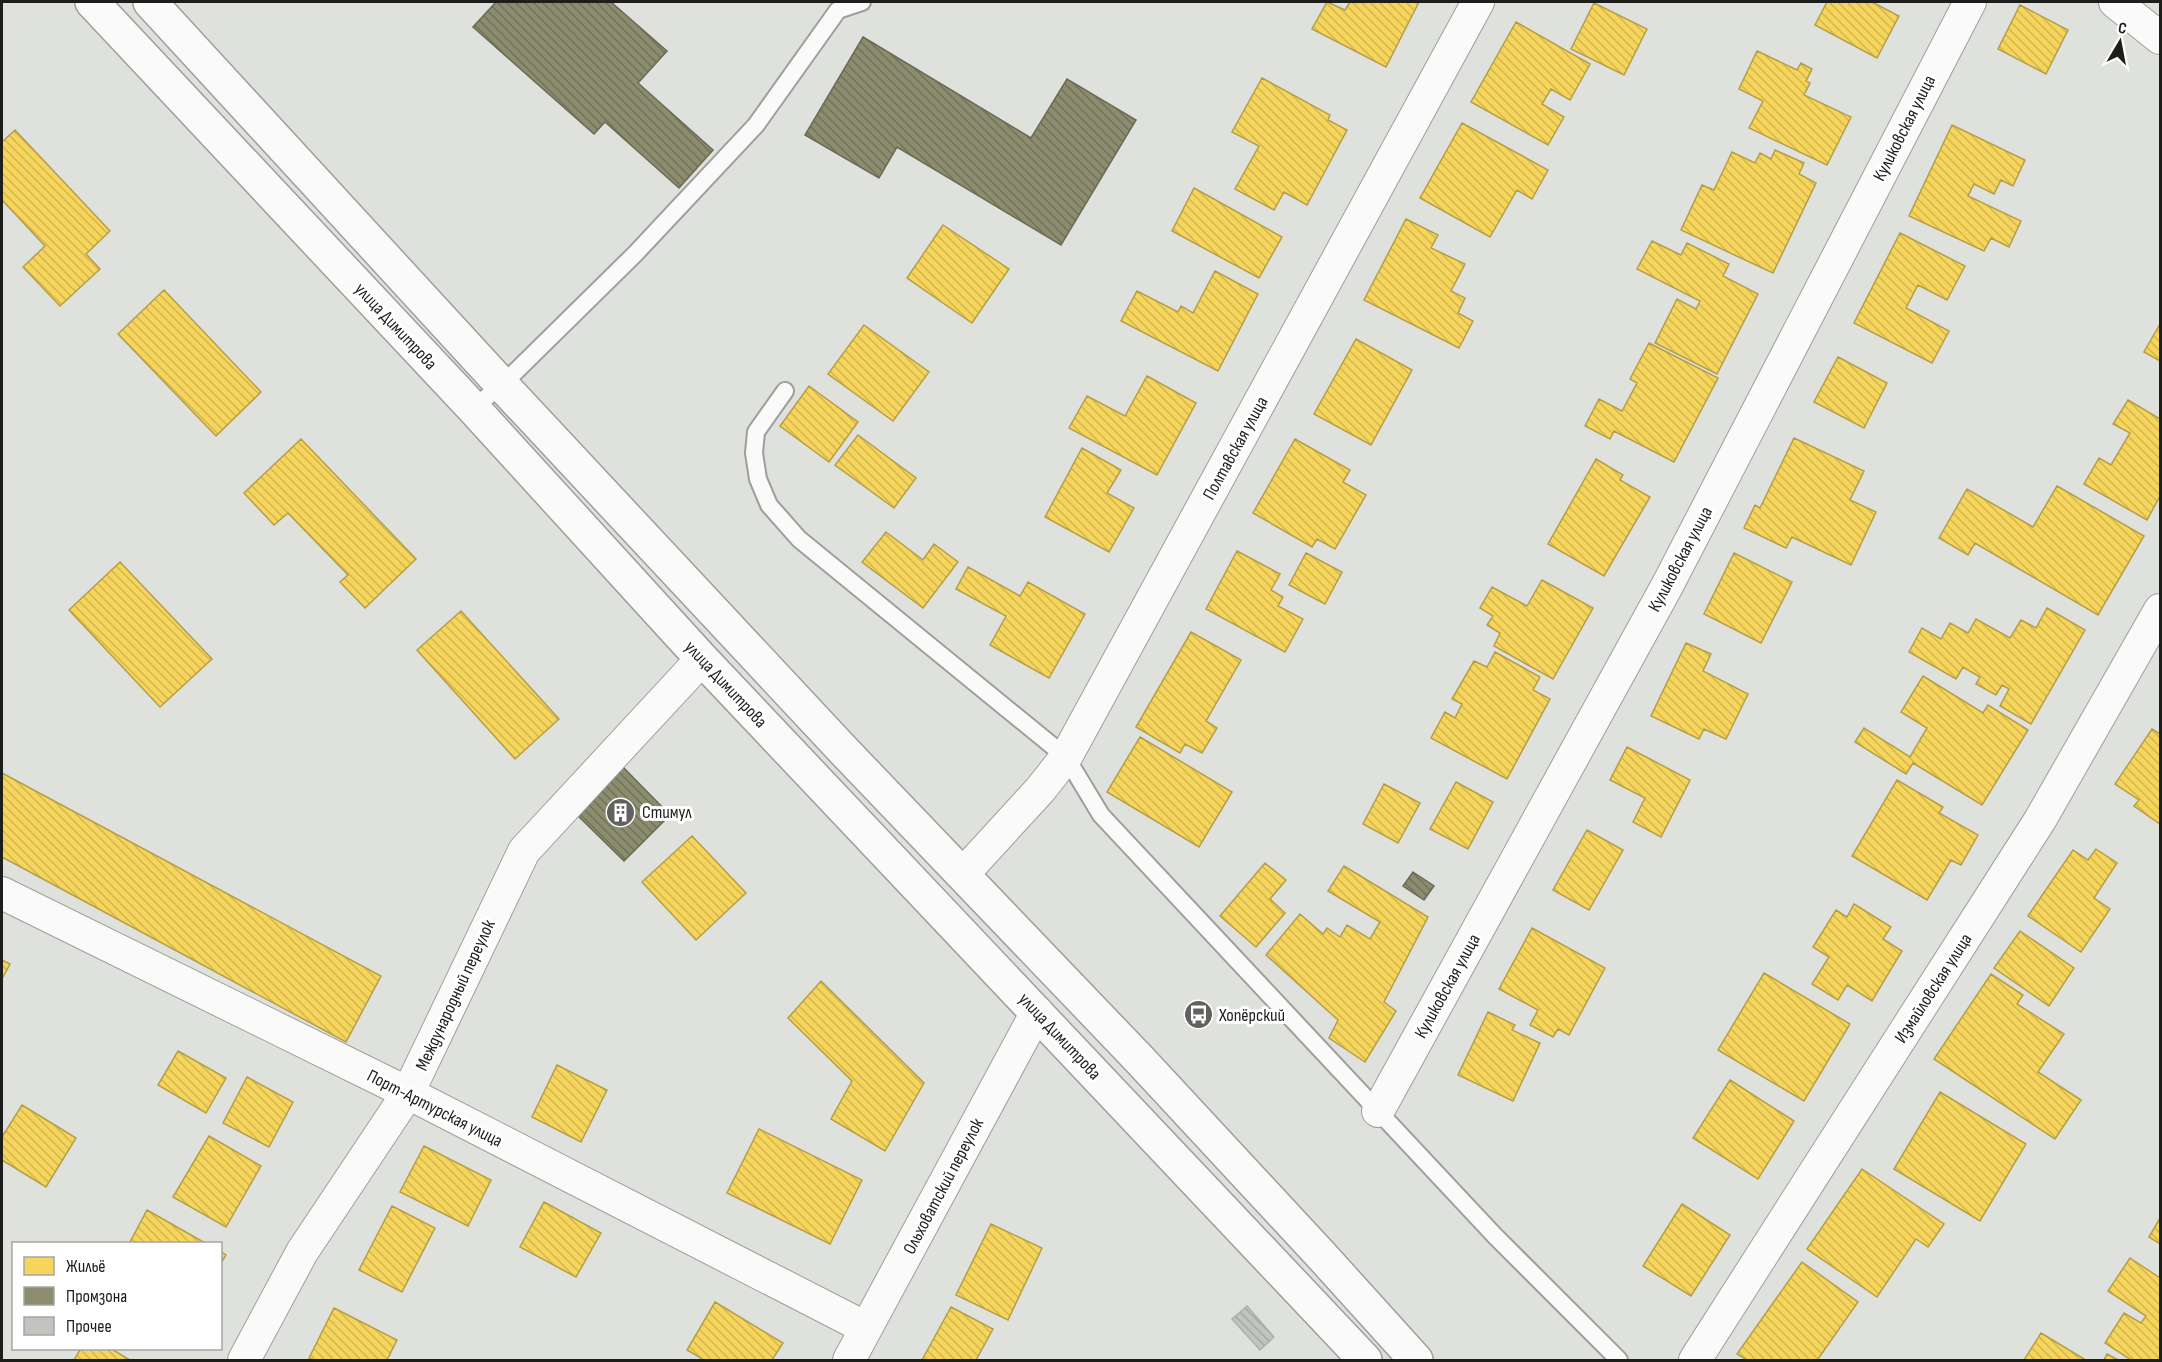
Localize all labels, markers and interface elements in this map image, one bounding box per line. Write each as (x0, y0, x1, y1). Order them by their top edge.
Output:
north arrow (2090, 12, 2150, 72)
text: С (2117, 19, 2128, 39)
street label: Куликовская улица (1869, 72, 1940, 185)
street label: улица Димитрова (350, 278, 441, 374)
street label: Полтавская улица (1198, 393, 1272, 504)
street label: Куликовская улица (1644, 503, 1717, 615)
street label: улица Димитрова (680, 636, 771, 732)
building icon: Стимул (605, 796, 637, 828)
place label: Стимул (642, 802, 692, 823)
street label: Международный переулок (411, 916, 500, 1074)
street label: Куликовская улица (1410, 930, 1485, 1042)
street label: Измайловская улица (1890, 930, 1977, 1047)
street label: улица Димитрова (1014, 988, 1105, 1084)
bus stop icon: Хопёрский (1182, 999, 1214, 1031)
place label: Хопёрский (1218, 1005, 1285, 1026)
street label: Порт-Артурская улица (364, 1065, 506, 1152)
street label: Ольховатский переулок (899, 1115, 988, 1258)
legend (12, 1242, 222, 1350)
text: Жильё (66, 1256, 106, 1277)
text: Промзона (66, 1286, 127, 1307)
text: Прочее (66, 1316, 112, 1337)

